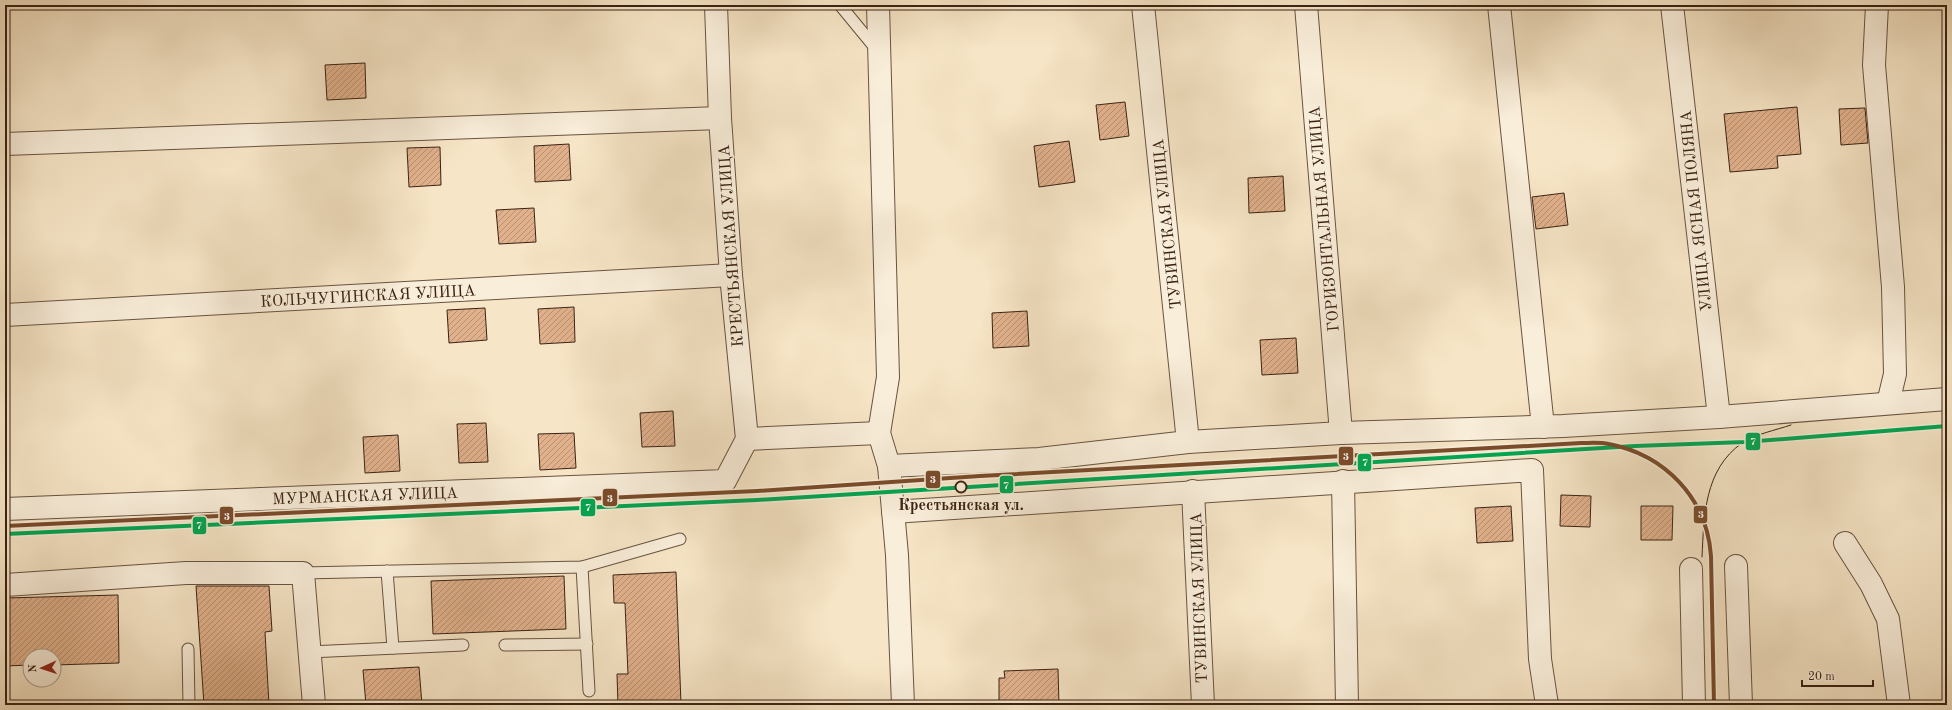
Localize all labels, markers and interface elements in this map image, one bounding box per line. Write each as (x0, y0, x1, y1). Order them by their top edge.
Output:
street label: ГОРИЗОНТАЛЬНАЯ УЛИЦА (1307, 105, 1343, 332)
street label: УЛИЦА ЯСНАЯ ПОЛЯНА (1678, 110, 1716, 312)
street label: ТУВИНСКАЯ УЛИЦА (1151, 138, 1185, 310)
street label: КРЕСТЬЯНСКАЯ УЛИЦА (717, 144, 747, 348)
street label: КОЛЬЧУГИНСКАЯ УЛИЦА (260, 283, 476, 311)
line badge: 7 (1745, 432, 1761, 451)
text: 7 (1750, 437, 1756, 448)
line badge: 3 (1338, 446, 1354, 466)
text: 3 (1343, 452, 1349, 463)
line badge: 7 (1357, 453, 1372, 472)
text: 7 (1362, 458, 1368, 469)
line badge: 3 (925, 470, 941, 489)
text: 3 (930, 475, 936, 486)
line badge: 7 (999, 475, 1014, 494)
marker: Крестьянская ул. (954, 480, 968, 494)
text: 7 (1003, 481, 1009, 492)
street label: МУРМАНСКАЯ УЛИЦА (272, 486, 458, 508)
line badge: 3 (602, 488, 618, 507)
text: 3 (607, 494, 613, 505)
line badge: 7 (580, 498, 596, 517)
place label: Крестьянская ул. (898, 498, 1024, 514)
text: 7 (585, 503, 591, 514)
line badge: 3 (1693, 505, 1708, 524)
line badge: 3 (219, 506, 234, 525)
text: 3 (1698, 510, 1704, 521)
text: 3 (224, 512, 230, 523)
street label: ТУВИНСКАЯ УЛИЦА (1189, 512, 1211, 684)
line badge: 7 (192, 516, 207, 535)
text: 7 (196, 521, 202, 532)
north arrow (22, 648, 62, 688)
scale bar (1802, 662, 1873, 688)
text: N (28, 663, 39, 673)
text: 20 m (1808, 671, 1835, 683)

